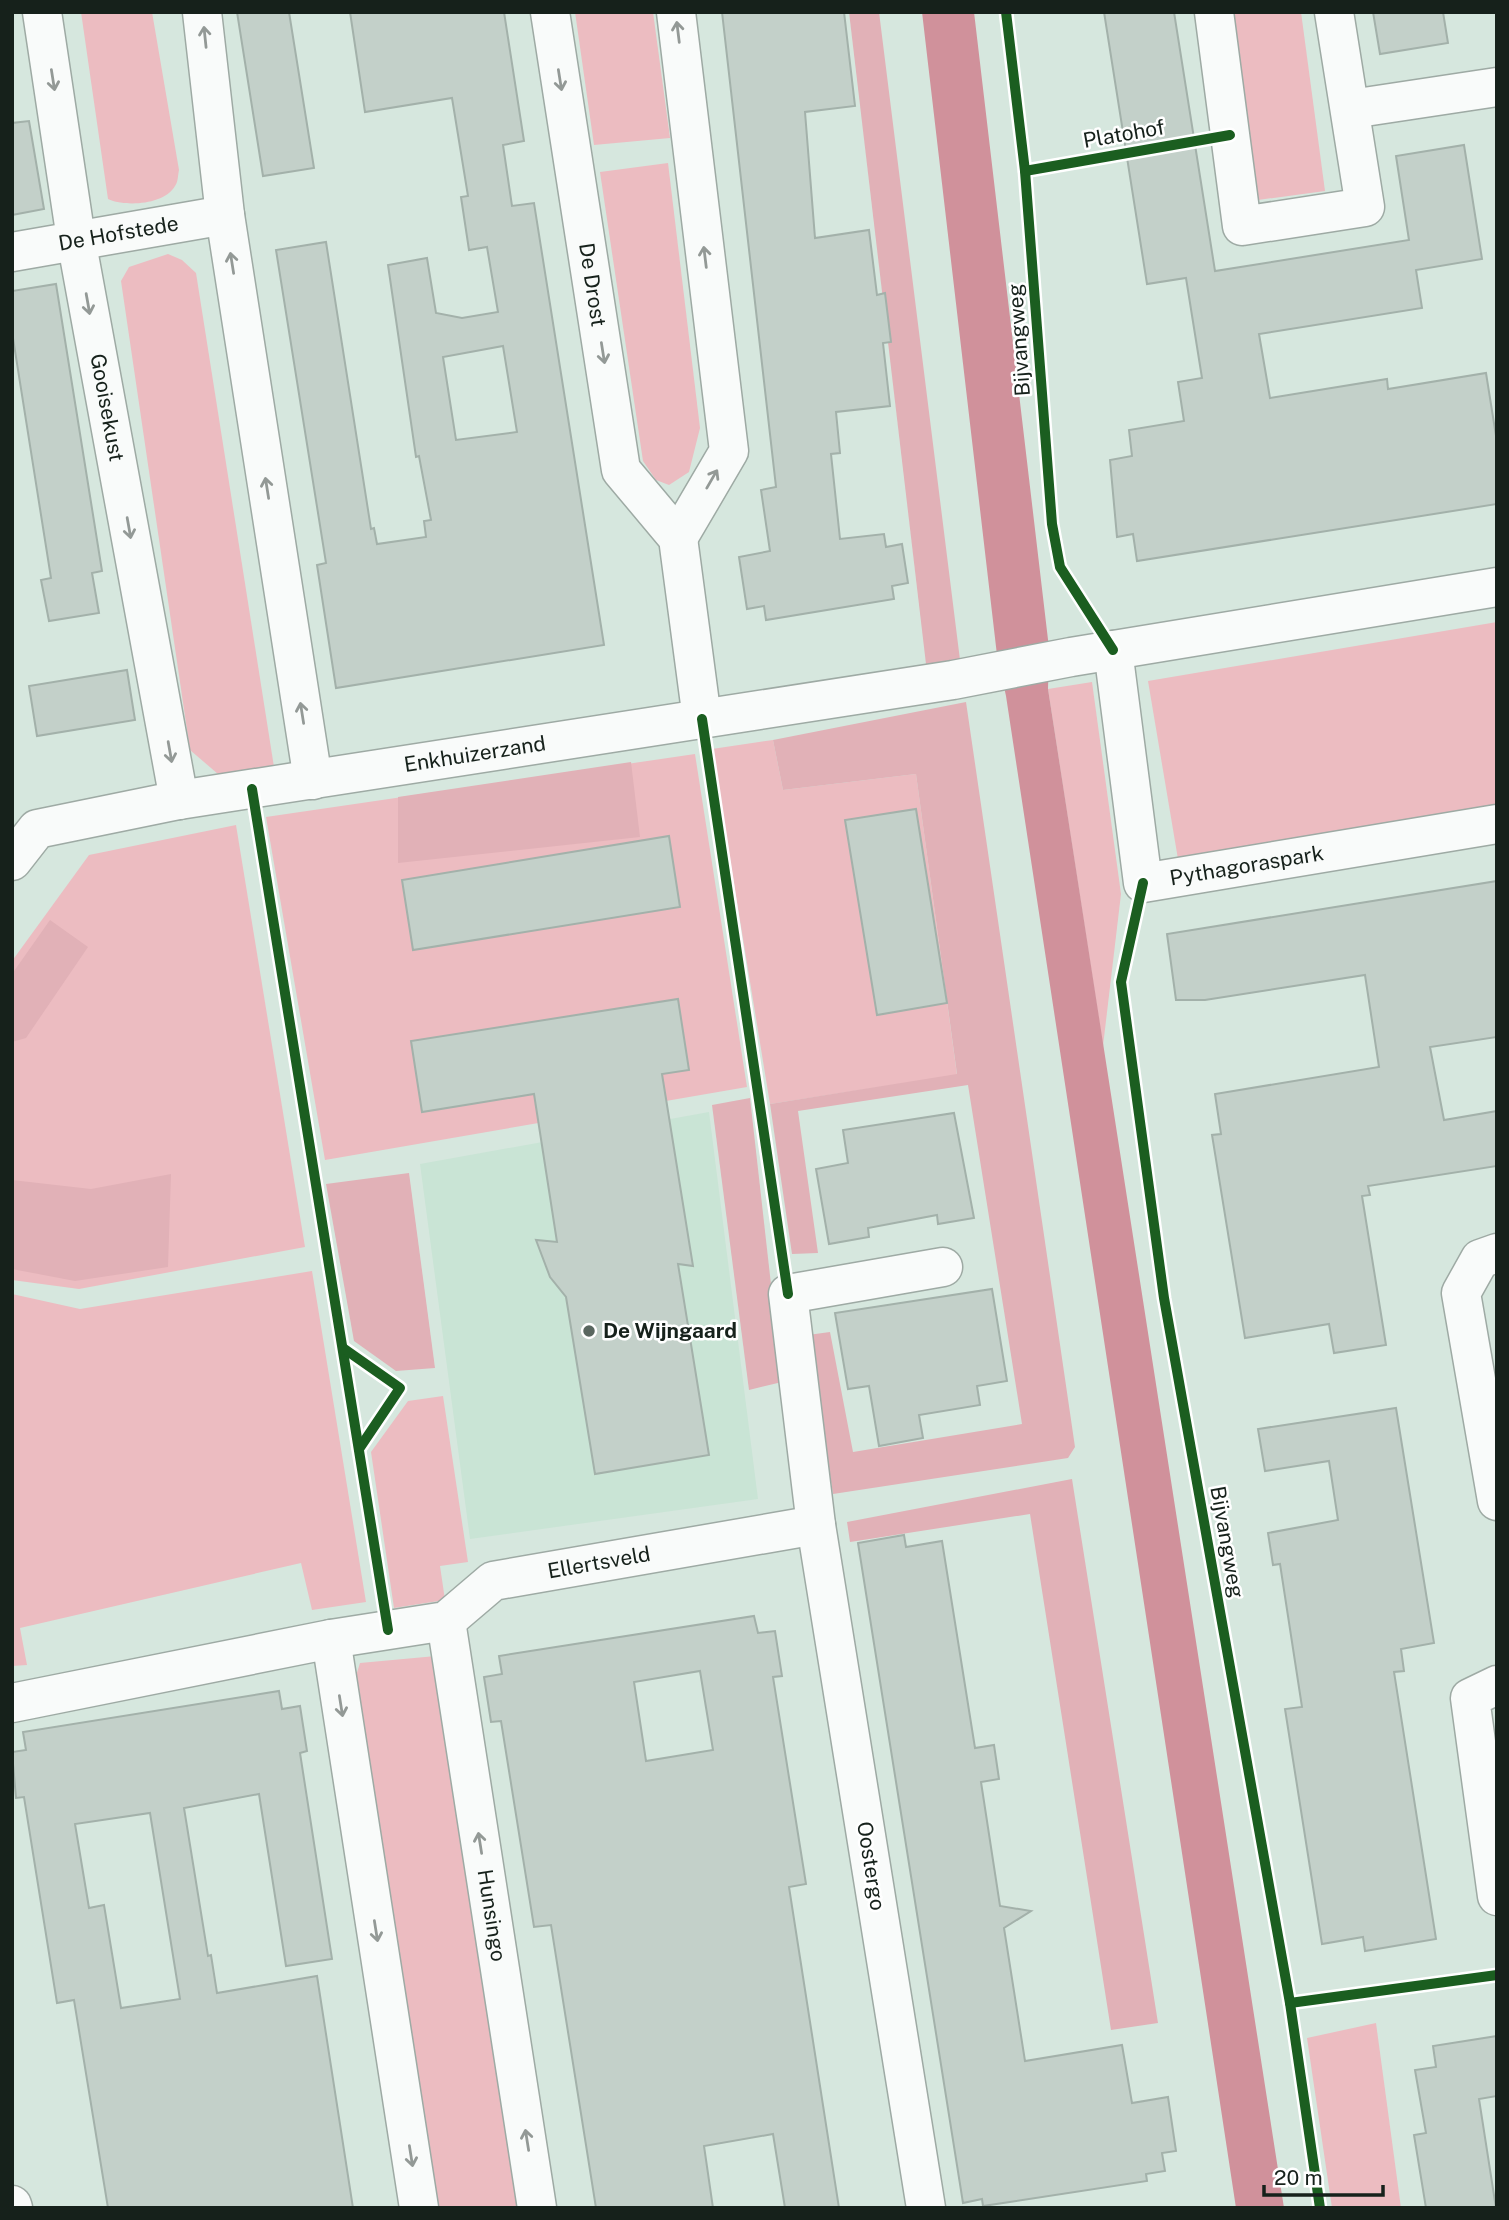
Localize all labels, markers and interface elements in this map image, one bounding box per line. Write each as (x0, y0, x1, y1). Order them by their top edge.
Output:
one-way arrow (671, 21, 684, 43)
one-way arrow (198, 26, 211, 49)
one-way arrow (46, 68, 59, 91)
one-way arrow (554, 68, 567, 91)
street label: Platohof (1081, 114, 1167, 153)
street label: De Hofstede (56, 210, 180, 256)
street label: De Drost (574, 241, 612, 328)
one-way arrow (699, 247, 712, 269)
one-way arrow (225, 252, 238, 275)
street label: Bijvangweg (1002, 283, 1035, 397)
one-way arrow (82, 292, 96, 315)
one-way arrow (597, 341, 610, 364)
street label: Gooisekust (85, 352, 130, 464)
one-way arrow (705, 470, 719, 490)
one-way arrow (260, 477, 273, 500)
one-way arrow (123, 516, 137, 539)
one-way arrow (295, 702, 308, 724)
street label: Enkhuizerzand (402, 730, 547, 777)
one-way arrow (164, 740, 178, 763)
street label: Pythagoraspark (1168, 840, 1326, 890)
place label: De Wijngaard (603, 1318, 737, 1343)
marker: De Wijngaard (581, 1323, 597, 1339)
street label: Bijvangweg (1205, 1484, 1250, 1600)
street label: Ellertsveld (546, 1541, 652, 1583)
one-way arrow (335, 1694, 348, 1717)
street label: Oostergo (852, 1820, 891, 1912)
one-way arrow (474, 1832, 487, 1855)
street label: Hunsingo (473, 1867, 512, 1963)
one-way arrow (370, 1919, 383, 1942)
one-way arrow (520, 2129, 533, 2152)
one-way arrow (404, 2144, 417, 2167)
scale bar (1264, 2154, 1383, 2198)
text: 20 m (1274, 2165, 1323, 2190)

